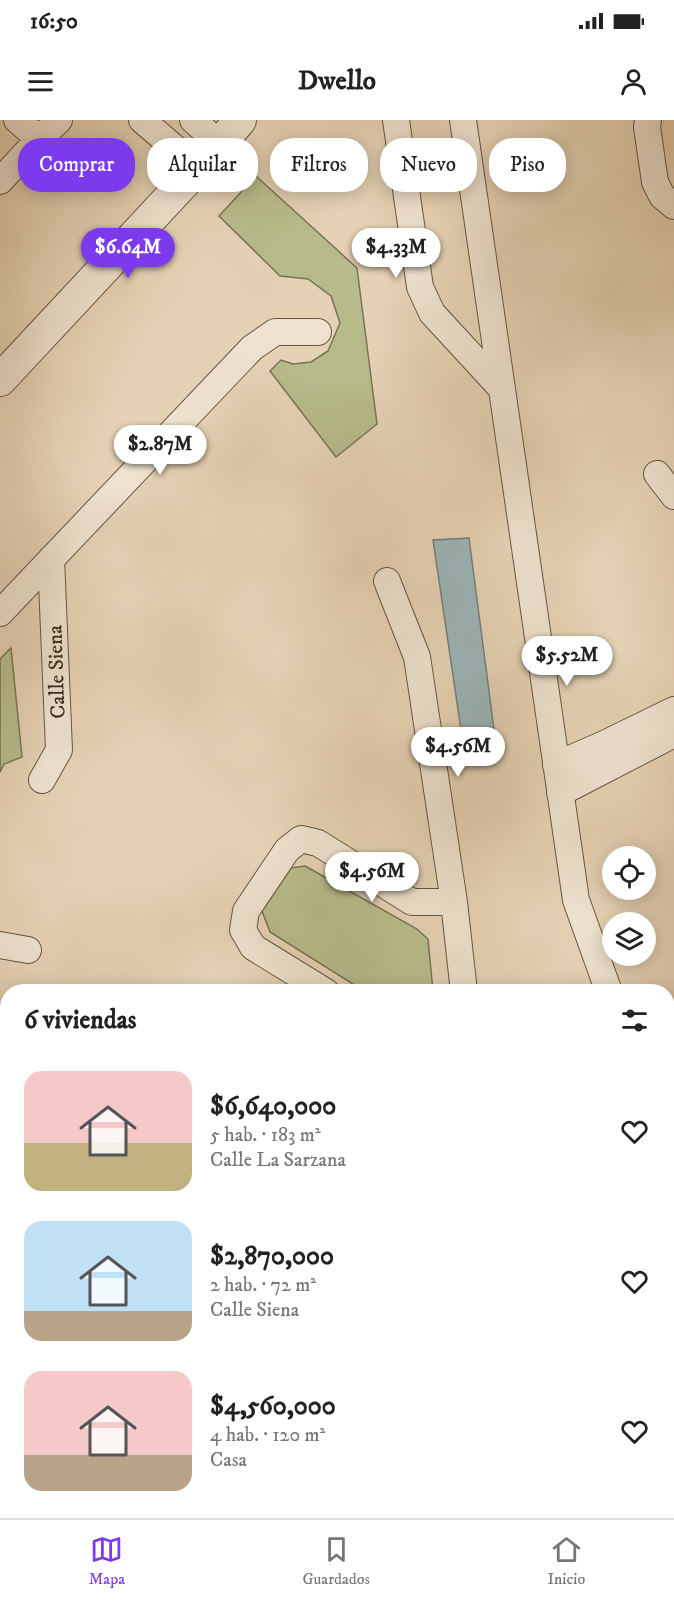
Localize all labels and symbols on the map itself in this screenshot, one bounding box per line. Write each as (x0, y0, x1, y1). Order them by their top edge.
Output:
pin: $6.64M (79, 228, 177, 279)
pin: $4.33M (347, 228, 445, 279)
pin: $2.87M (111, 425, 209, 476)
street label: Calle Siena (42, 625, 72, 719)
pin: $5.52M (518, 636, 616, 687)
pin: $4.56M (409, 727, 507, 778)
pin: $4.56M (323, 852, 421, 903)

